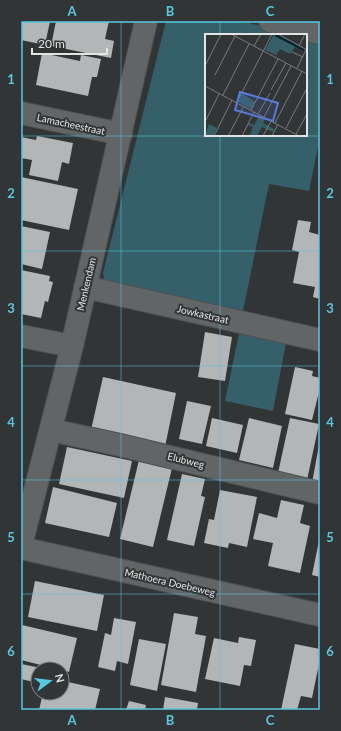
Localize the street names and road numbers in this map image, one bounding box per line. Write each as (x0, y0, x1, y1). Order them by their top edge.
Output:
street label: Lamacheestraat (36, 111, 106, 137)
street label: Menkendam (74, 256, 98, 312)
street label: Jowkastraat (176, 302, 230, 326)
street label: Elubweg (166, 450, 206, 470)
street label: Mathoera Doebeweg (123, 566, 217, 598)

